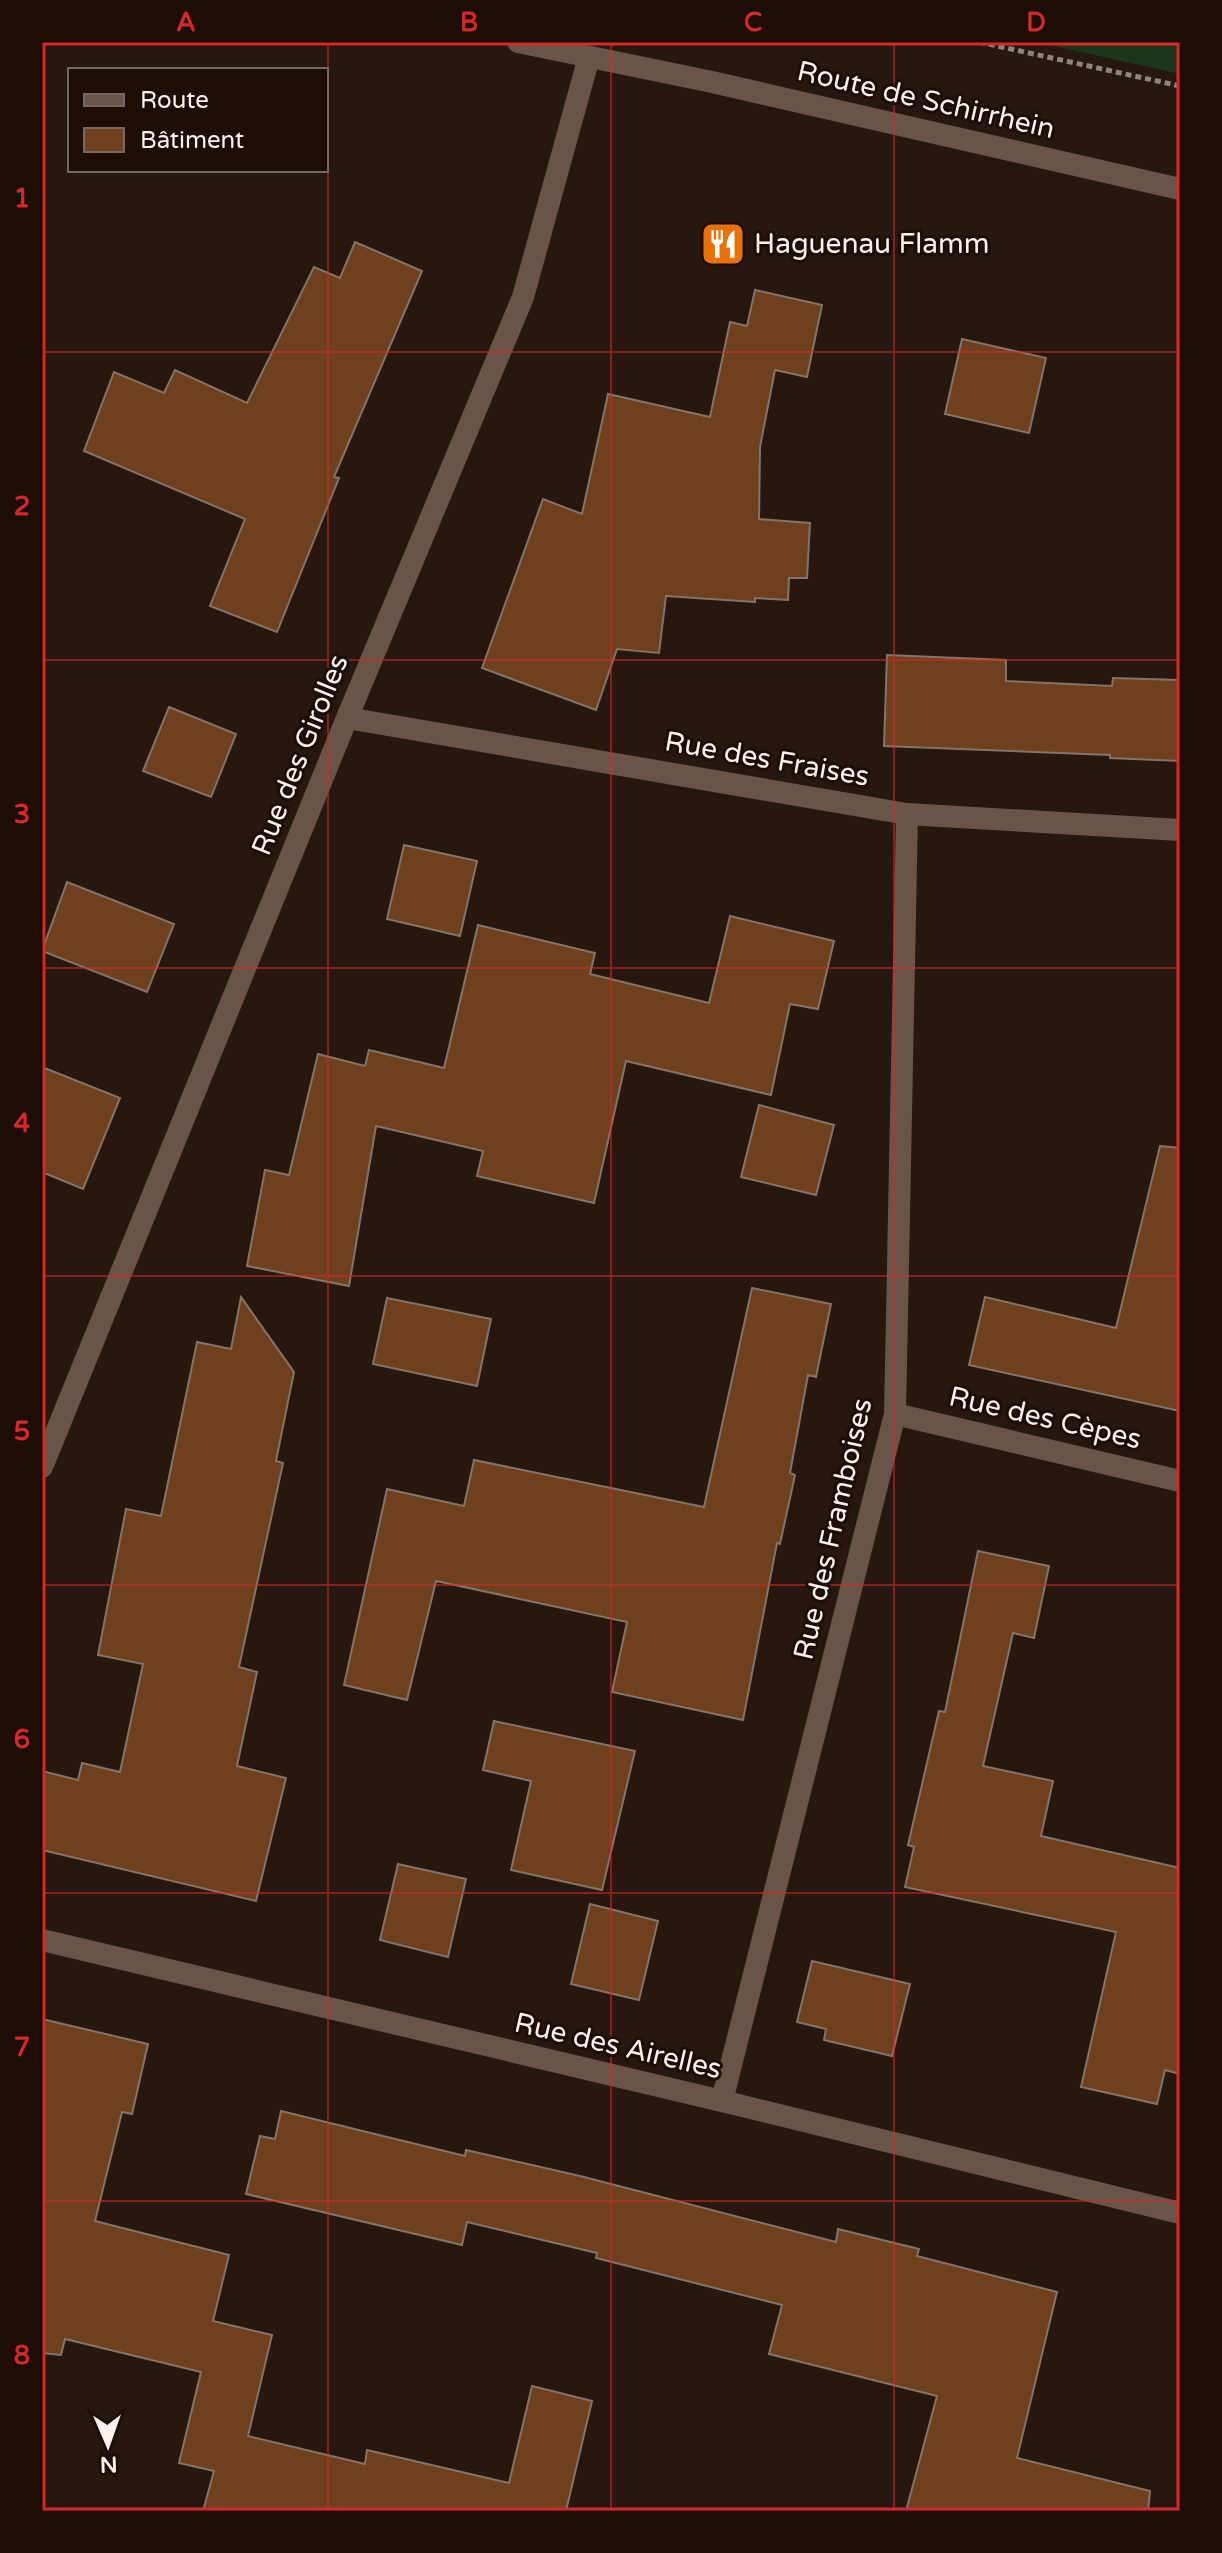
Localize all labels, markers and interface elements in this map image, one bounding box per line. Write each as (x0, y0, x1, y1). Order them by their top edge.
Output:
text: A (176, 7, 196, 38)
text: B (460, 7, 478, 38)
text: C (744, 7, 762, 38)
text: D (1026, 7, 1046, 38)
street label: Route de Schirrhein (794, 54, 1058, 146)
legend (68, 68, 328, 172)
text: Route (140, 86, 209, 115)
text: Bâtiment (140, 126, 244, 155)
text: 1 (14, 183, 30, 214)
restaurant icon: Haguenau Flamm (699, 220, 747, 268)
place label: Haguenau Flamm (754, 227, 989, 261)
text: 2 (14, 491, 30, 522)
street label: Rue des Girolles (244, 650, 356, 860)
street label: Rue des Fraises (662, 724, 872, 794)
text: 3 (14, 799, 30, 830)
text: 4 (14, 1108, 30, 1139)
street label: Rue des Cèpes (946, 1379, 1144, 1457)
street label: Rue des Framboises (786, 1395, 880, 1663)
text: 5 (14, 1416, 30, 1447)
text: 6 (14, 1724, 30, 1755)
street label: Rue des Airelles (511, 2006, 725, 2086)
text: 7 (14, 2032, 30, 2063)
text: 8 (14, 2340, 30, 2371)
north arrow (68, 2405, 148, 2485)
text: N (99, 2451, 118, 2477)

